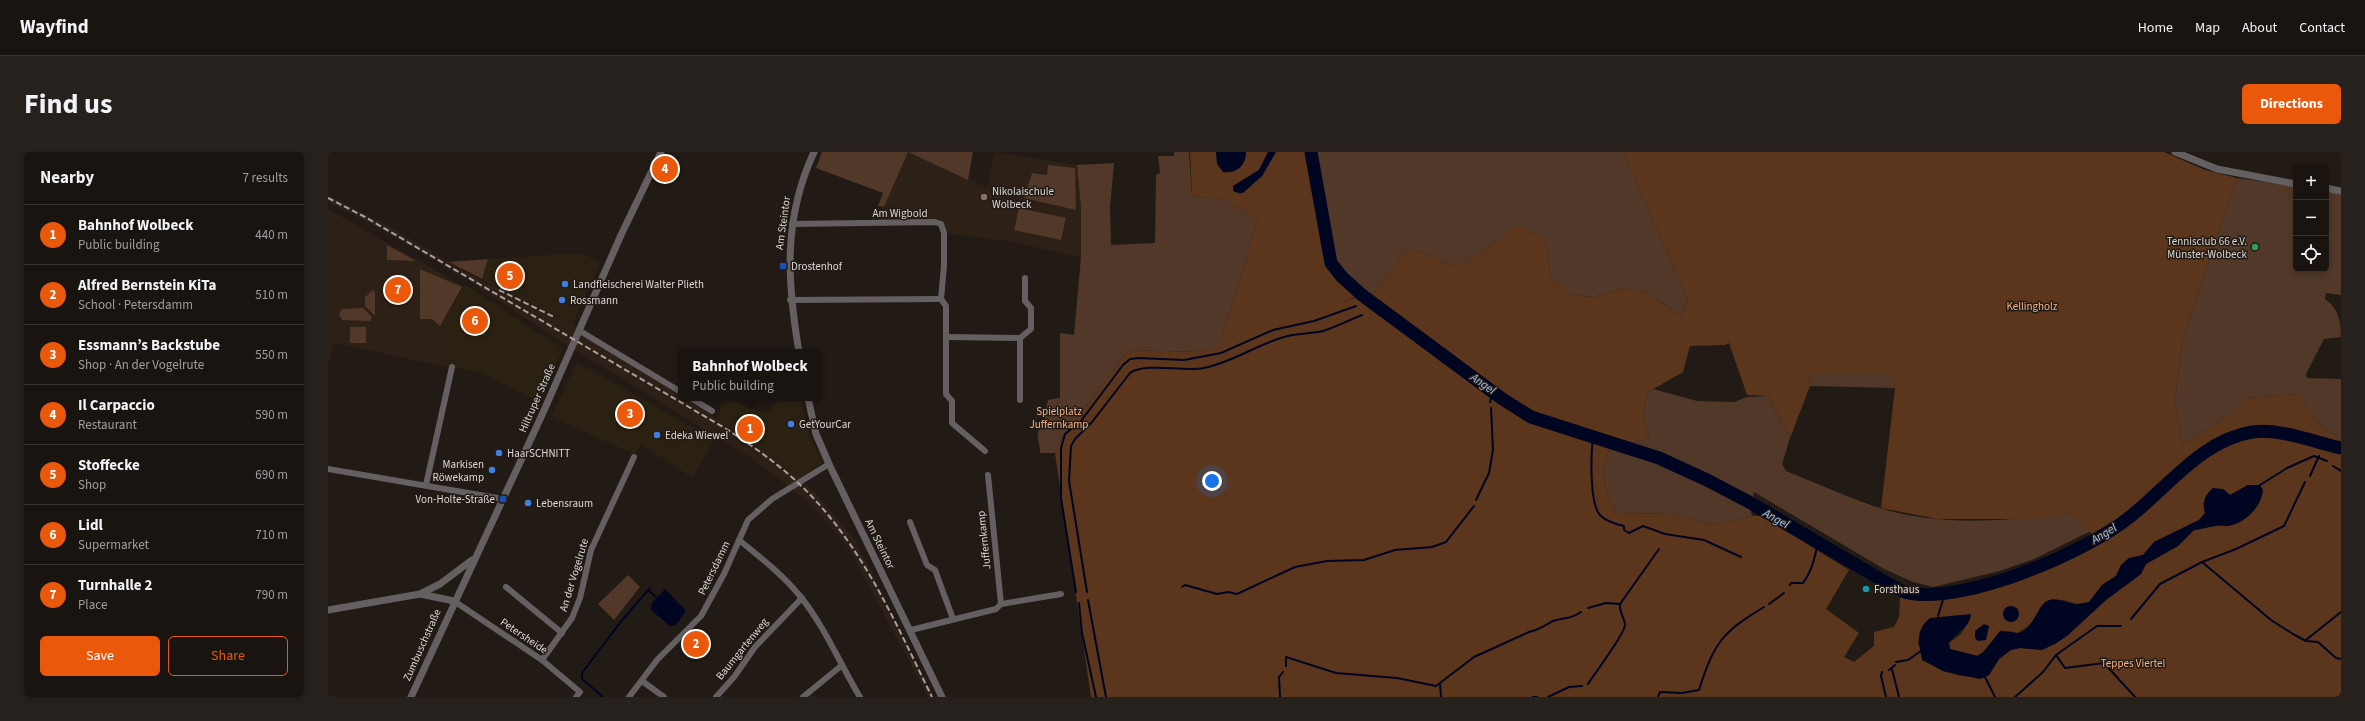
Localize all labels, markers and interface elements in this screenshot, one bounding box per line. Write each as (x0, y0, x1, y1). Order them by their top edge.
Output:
text: Wayfind (20, 14, 89, 41)
text: Home (2138, 18, 2173, 38)
text: Map (2195, 18, 2220, 38)
text: About (2242, 18, 2277, 38)
text: Contact (2299, 18, 2345, 38)
text: Find us (24, 84, 112, 124)
button: Directions (2242, 84, 2341, 124)
pin: 4 (652, 154, 678, 184)
map controls (2293, 164, 2329, 272)
button: + (2293, 164, 2329, 200)
text: Nearby (40, 166, 94, 190)
text: 7 results (243, 169, 288, 187)
place label: Nikolaischule Wolbeck (992, 184, 1054, 212)
marker: Nikolaischule Wolbeck (979, 192, 989, 202)
street label: Am Steintor (772, 195, 794, 251)
button: − (2293, 200, 2329, 236)
street label: Am Wigbold (872, 206, 928, 221)
text: Bahnhof Wolbeck (78, 215, 193, 236)
text: 1 (50, 226, 56, 244)
text: 440 m (255, 226, 288, 244)
place label: Tennisclub 66 e.V. Münster-Wolbeck (2167, 234, 2248, 262)
text: Public building (78, 236, 160, 254)
button: locate (2293, 236, 2329, 272)
marker: Tennisclub 66 e.V. Münster-Wolbeck (2250, 242, 2260, 252)
place label: Drostenhof (791, 259, 843, 274)
pin: 5 (497, 261, 523, 291)
marker: Drostenhof (778, 261, 788, 271)
text: Alfred Bernstein KiTa (78, 275, 217, 296)
pin: 7 (385, 275, 411, 305)
place label: Landfleischerei Walter Plieth (573, 277, 704, 292)
marker: Landfleischerei Walter Plieth (560, 279, 570, 289)
text: 2 (50, 286, 56, 304)
text: 510 m (255, 286, 288, 304)
place label: Rossmann (570, 293, 618, 308)
marker: Rossmann (557, 295, 567, 305)
text: School · Petersdamm (78, 296, 193, 314)
park label: Kellingholz (2006, 299, 2058, 314)
pin: 6 (462, 306, 488, 336)
text: Essmann’s Backstube (78, 335, 220, 356)
text: 3 (50, 346, 56, 364)
text: 550 m (255, 346, 288, 364)
popup (678, 349, 822, 401)
text: Shop · An der Vogelrute (78, 356, 204, 374)
text: Bahnhof Wolbeck (692, 356, 808, 377)
street label: Hiltruper Straße (515, 361, 559, 435)
water label: Angel (1466, 369, 1499, 399)
text: Public building (692, 377, 774, 395)
text: Il Carpaccio (78, 395, 155, 416)
pin: 3 (617, 399, 643, 429)
park label: Spielplatz Juffernkamp (1030, 404, 1088, 432)
text: 4 (50, 406, 56, 424)
text: 590 m (255, 406, 288, 424)
pin: 1 (737, 414, 763, 444)
text: Restaurant (78, 416, 137, 434)
place label: GetYourCar (799, 417, 851, 432)
marker: GetYourCar (786, 419, 796, 429)
place label: Edeka Wiewel (665, 428, 729, 443)
marker: Edeka Wiewel (652, 430, 662, 440)
place label: HaarSCHNITT (507, 446, 570, 461)
marker: HaarSCHNITT (494, 448, 504, 458)
text: Stoffecke (78, 455, 140, 476)
place label: Markisen Röwekamp (433, 457, 484, 485)
marker: Markisen Röwekamp (487, 465, 497, 475)
text: 5 (50, 466, 56, 484)
text: 690 m (255, 466, 288, 484)
your location (1202, 471, 1222, 491)
text: Shop (78, 476, 106, 494)
place label: Von-Holte-Straße (416, 492, 496, 507)
marker: Von-Holte-Straße (498, 494, 508, 504)
place label: Lebensraum (536, 496, 593, 511)
marker: Lebensraum (523, 498, 533, 508)
water label: Angel (1759, 504, 1792, 533)
street label: Juffernkamp (973, 510, 995, 570)
text: Lidl (78, 515, 103, 536)
street label: Am Steintor (861, 516, 899, 572)
water label: Angel (2087, 519, 2120, 549)
text: 6 (50, 526, 56, 544)
text: 710 m (255, 526, 288, 544)
text: Supermarket (78, 536, 149, 554)
street label: An der Vogelrute (556, 536, 592, 613)
street label: Petersdamm (694, 538, 734, 598)
text: Turnhalle 2 (78, 575, 153, 596)
place label: Forsthaus (1874, 582, 1920, 597)
marker: Forsthaus (1861, 584, 1871, 594)
text: 7 (50, 586, 56, 604)
text: 790 m (255, 586, 288, 604)
text: Place (78, 596, 107, 614)
street label: Zumbuschstraße (399, 606, 445, 683)
street label: Petersheide (497, 615, 551, 658)
street label: Baumgartenweg (712, 615, 772, 683)
pin: 2 (683, 629, 709, 659)
button: Save (40, 636, 160, 676)
button: Share (168, 636, 288, 676)
park label: Teppes Viertel (2101, 656, 2165, 671)

